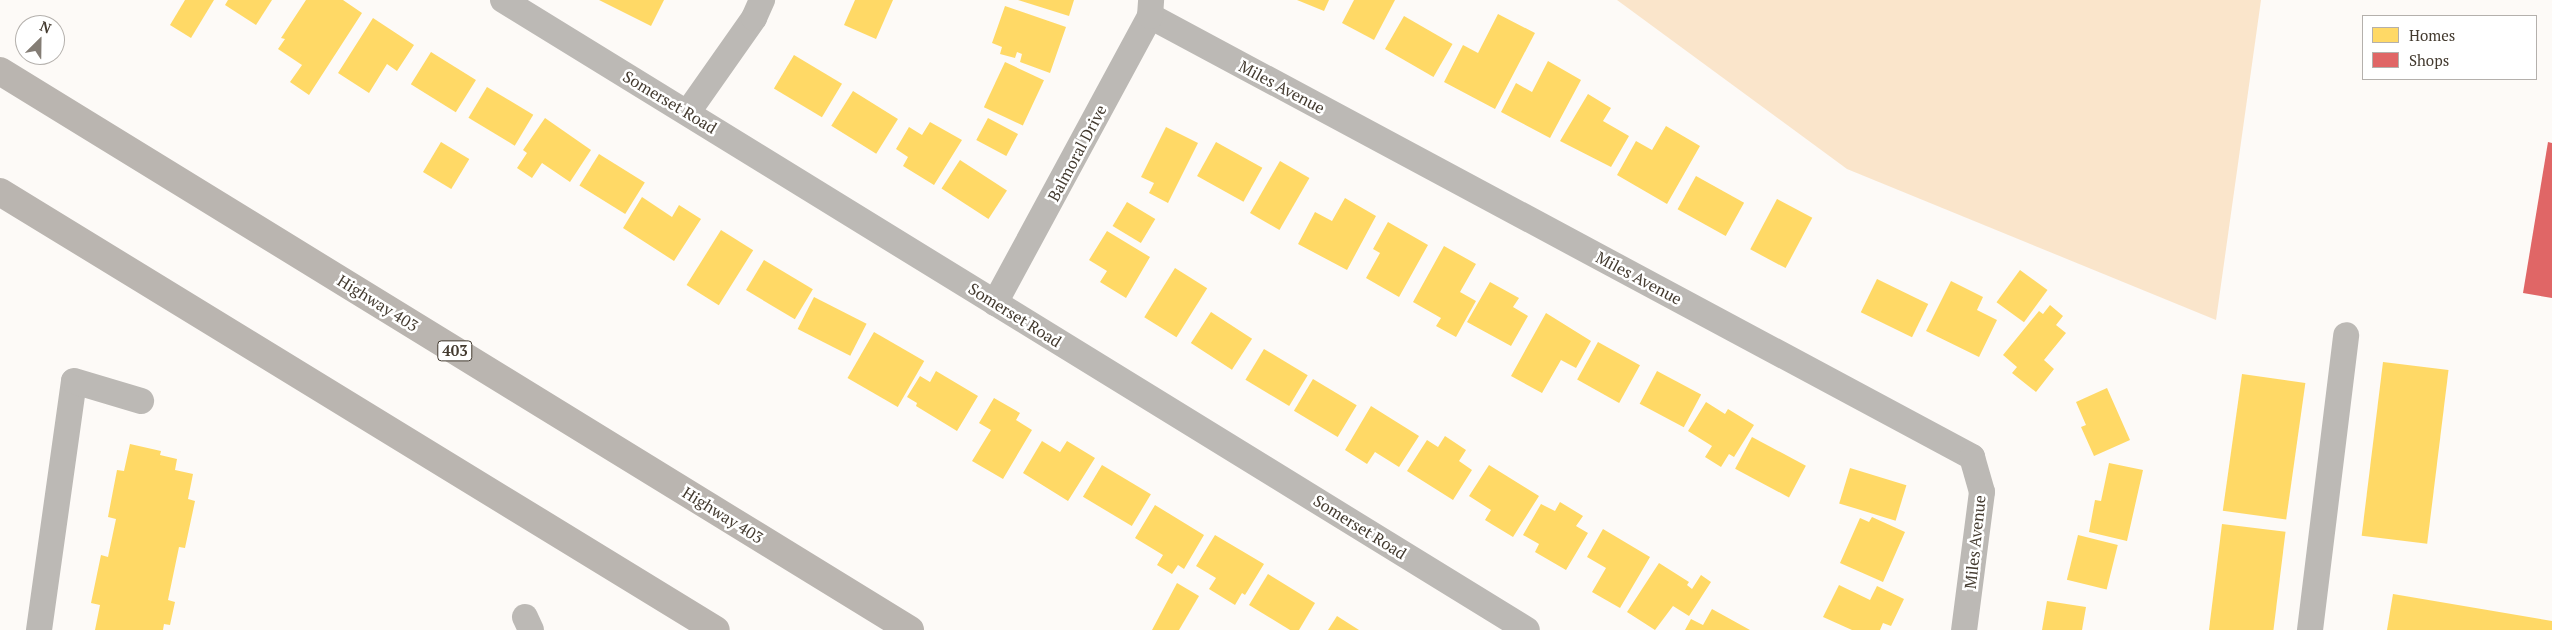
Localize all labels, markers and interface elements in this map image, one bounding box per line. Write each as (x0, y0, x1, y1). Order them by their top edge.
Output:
north arrow (15, 15, 65, 65)
legend (2362, 15, 2537, 80)
text: N (37, 16, 54, 37)
text: Homes (2409, 25, 2455, 45)
text: Shops (2409, 50, 2449, 70)
street label: Miles Avenue (1236, 56, 1328, 118)
street label: Somerset Road (620, 66, 720, 138)
street label: Balmoral Drive (1044, 101, 1110, 205)
street label: Miles Avenue (1593, 247, 1685, 309)
street label: Highway 403 (334, 271, 422, 335)
street label: Somerset Road (965, 279, 1065, 351)
road number: 403 (436, 338, 474, 364)
street label: Highway 403 (679, 483, 767, 547)
street label: Somerset Road (1310, 491, 1410, 563)
street label: Miles Avenue (1961, 494, 1989, 590)

